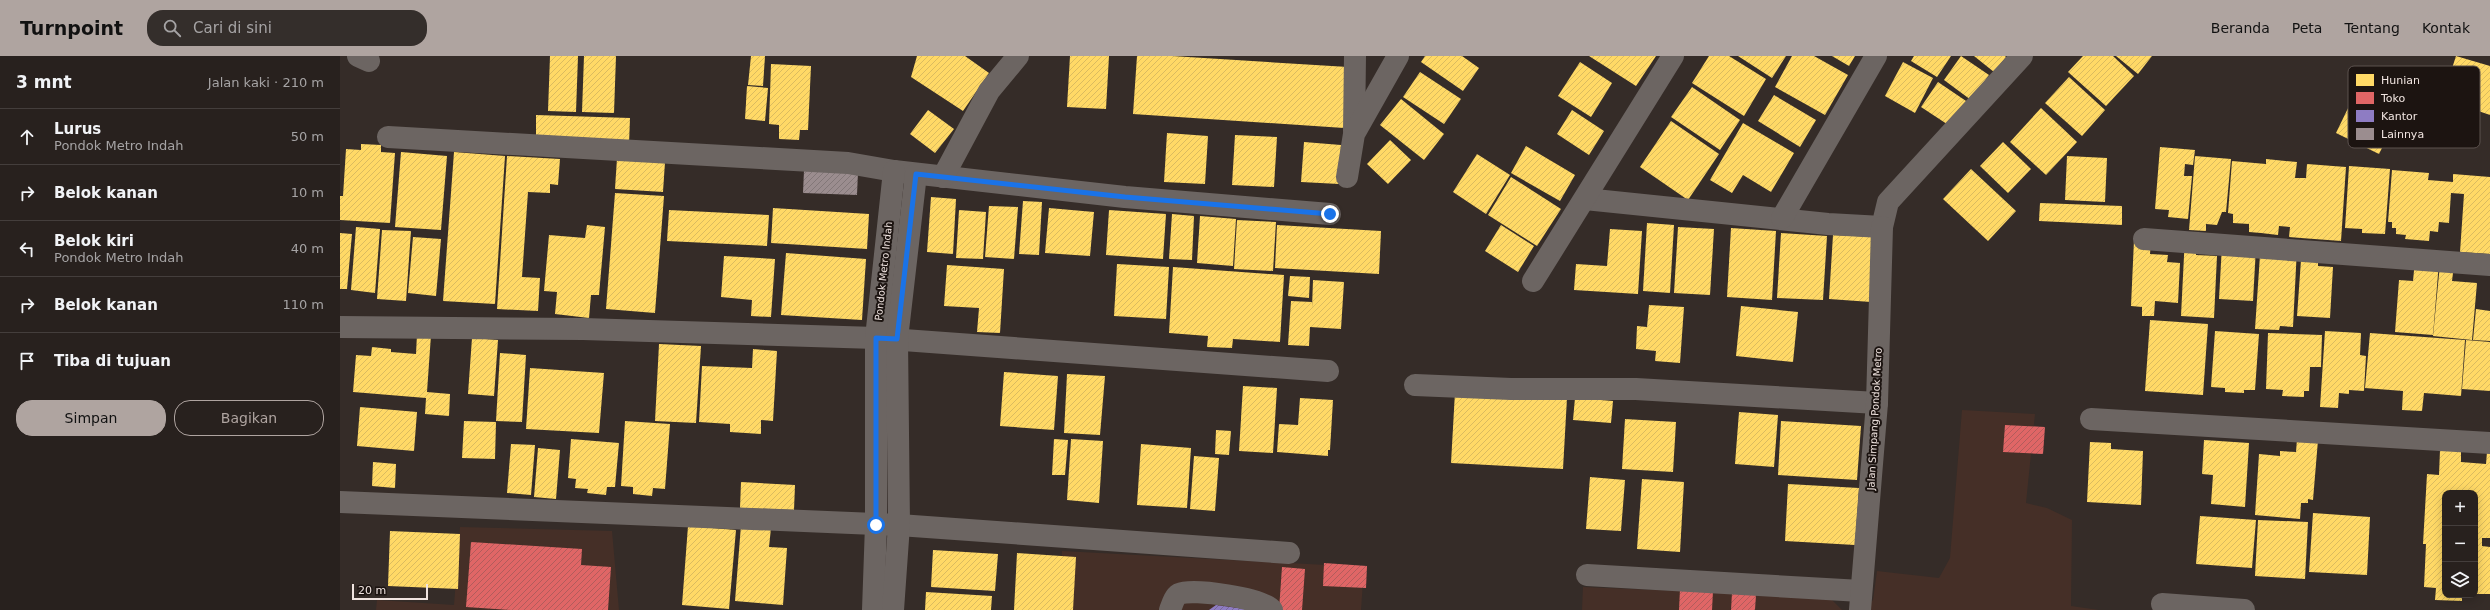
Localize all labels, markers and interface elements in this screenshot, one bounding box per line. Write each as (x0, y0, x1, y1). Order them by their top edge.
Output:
search box (147, 10, 427, 46)
text: Turnpoint (20, 17, 123, 39)
icon: search (161, 17, 183, 39)
text: Cari di sini (193, 19, 272, 37)
text: Beranda (2211, 20, 2270, 36)
text: Peta (2292, 20, 2322, 36)
text: Tentang (2344, 20, 2400, 36)
text: Kontak (2422, 20, 2470, 36)
legend (2348, 66, 2480, 148)
text: 3 mnt (16, 72, 72, 92)
text: Hunian (2381, 74, 2420, 87)
text: Jalan kaki · 210 m (208, 75, 324, 90)
text: Toko (2380, 92, 2406, 105)
text: Kantor (2381, 110, 2418, 123)
text: Lurus (54, 120, 101, 138)
icon: ahead (16, 126, 38, 148)
text: Lainnya (2381, 128, 2424, 141)
text: 50 m (291, 129, 324, 144)
text: Pondok Metro Indah (54, 138, 183, 153)
icon: right (16, 182, 38, 204)
text: Belok kanan (54, 184, 158, 202)
text: 10 m (291, 185, 324, 200)
route end (1321, 205, 1339, 223)
street label: Pondok Metro Indah (873, 221, 894, 321)
text: Belok kiri (54, 232, 134, 250)
icon: left (16, 238, 38, 260)
text: 40 m (291, 241, 324, 256)
text: Pondok Metro Indah (54, 250, 183, 265)
icon: right (16, 294, 38, 316)
text: Belok kanan (54, 296, 158, 314)
text: 110 m (282, 297, 324, 312)
street label: Jalan Simpang Pondok Metro (1865, 347, 1884, 492)
icon: arrive (16, 350, 38, 372)
text: Tiba di tujuan (54, 352, 171, 370)
button: Simpan (16, 400, 166, 436)
button: Bagikan (174, 400, 324, 436)
map controls (2442, 490, 2478, 598)
button: + (2442, 490, 2478, 526)
route start (867, 516, 885, 534)
button: − (2442, 526, 2478, 562)
button: layers (2442, 562, 2478, 598)
scale bar (352, 582, 428, 601)
text: 20 m (358, 584, 386, 597)

